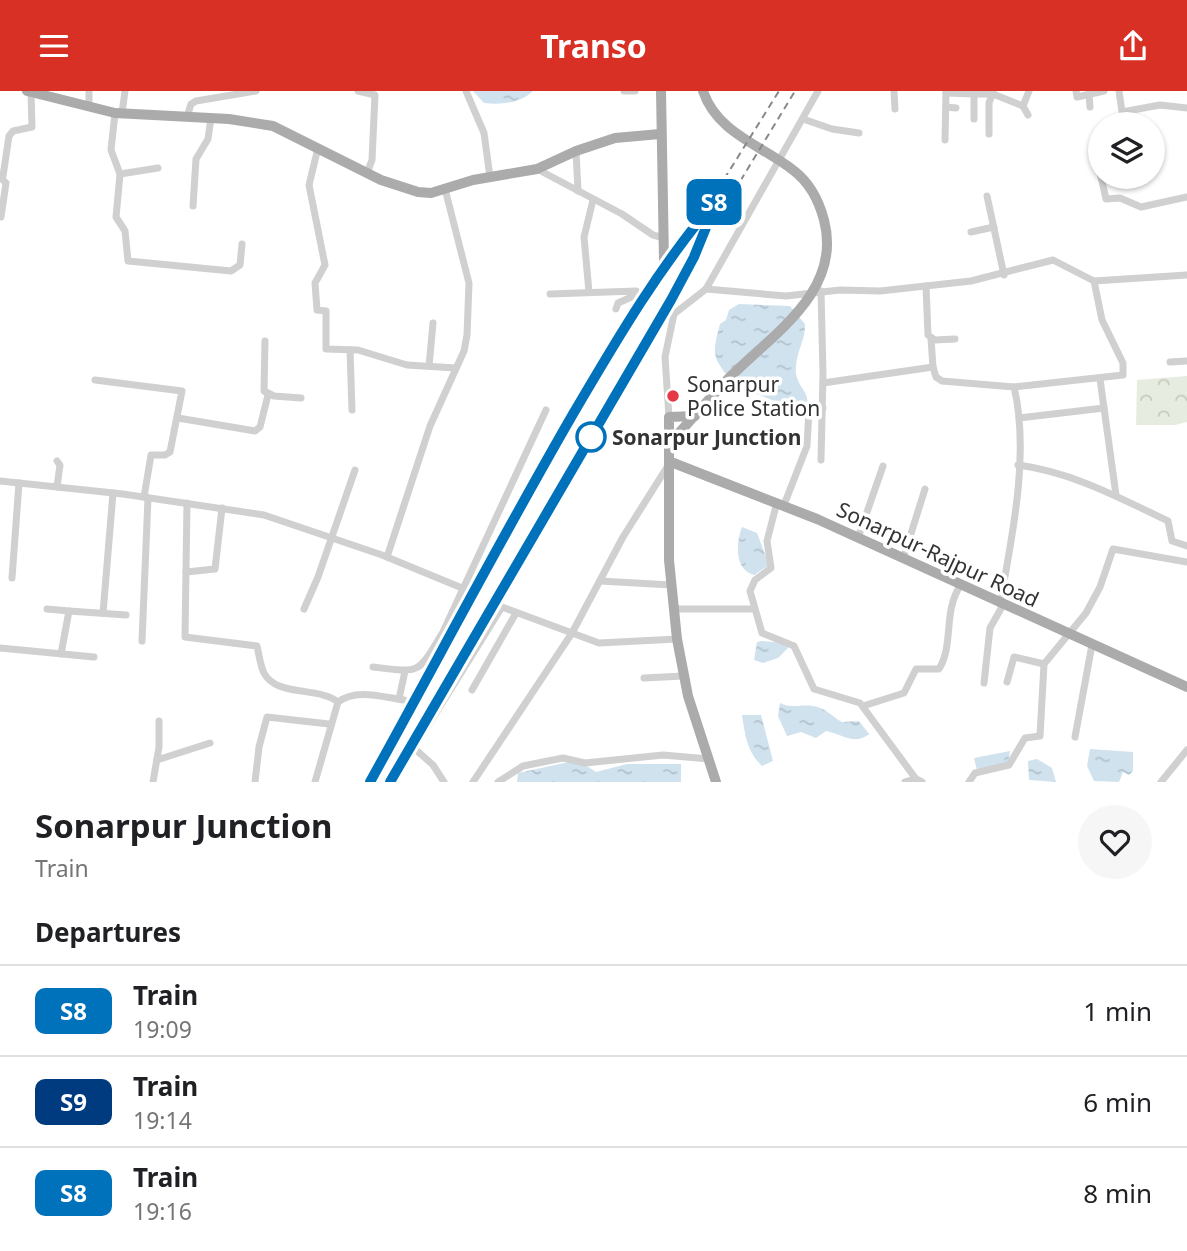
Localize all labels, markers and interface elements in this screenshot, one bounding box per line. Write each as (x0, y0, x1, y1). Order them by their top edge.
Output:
text: Transo (540, 24, 647, 67)
icon: menu (35, 27, 73, 65)
icon: share (1114, 27, 1152, 65)
map controls (1088, 112, 1165, 189)
button: layers (1088, 112, 1165, 189)
line badge: S8 (682, 179, 746, 225)
text: S8 (701, 185, 727, 218)
place label: Sonarpur Police Station (687, 370, 820, 422)
marker: Sonarpur Police Station (665, 388, 681, 404)
marker: Sonarpur Junction (576, 422, 606, 452)
place label: Sonarpur Junction (612, 423, 801, 451)
street label: Sonarpur-Rajpur Road (833, 495, 1043, 613)
text: Sonarpur Junction (35, 803, 333, 848)
button: heart (1078, 805, 1152, 879)
text: Train (35, 852, 89, 884)
text: Departures (35, 914, 181, 950)
text: Train (133, 977, 198, 1013)
text: 1 min (1083, 993, 1152, 1029)
text: S8 (60, 994, 87, 1027)
text: 19:09 (133, 1013, 192, 1045)
text: Train (133, 1068, 198, 1104)
text: 6 min (1083, 1084, 1152, 1120)
text: S9 (60, 1085, 87, 1118)
text: 19:14 (133, 1104, 192, 1136)
text: Train (133, 1159, 198, 1195)
text: 8 min (1083, 1175, 1152, 1211)
text: S8 (60, 1176, 87, 1209)
text: 19:16 (133, 1195, 192, 1227)

